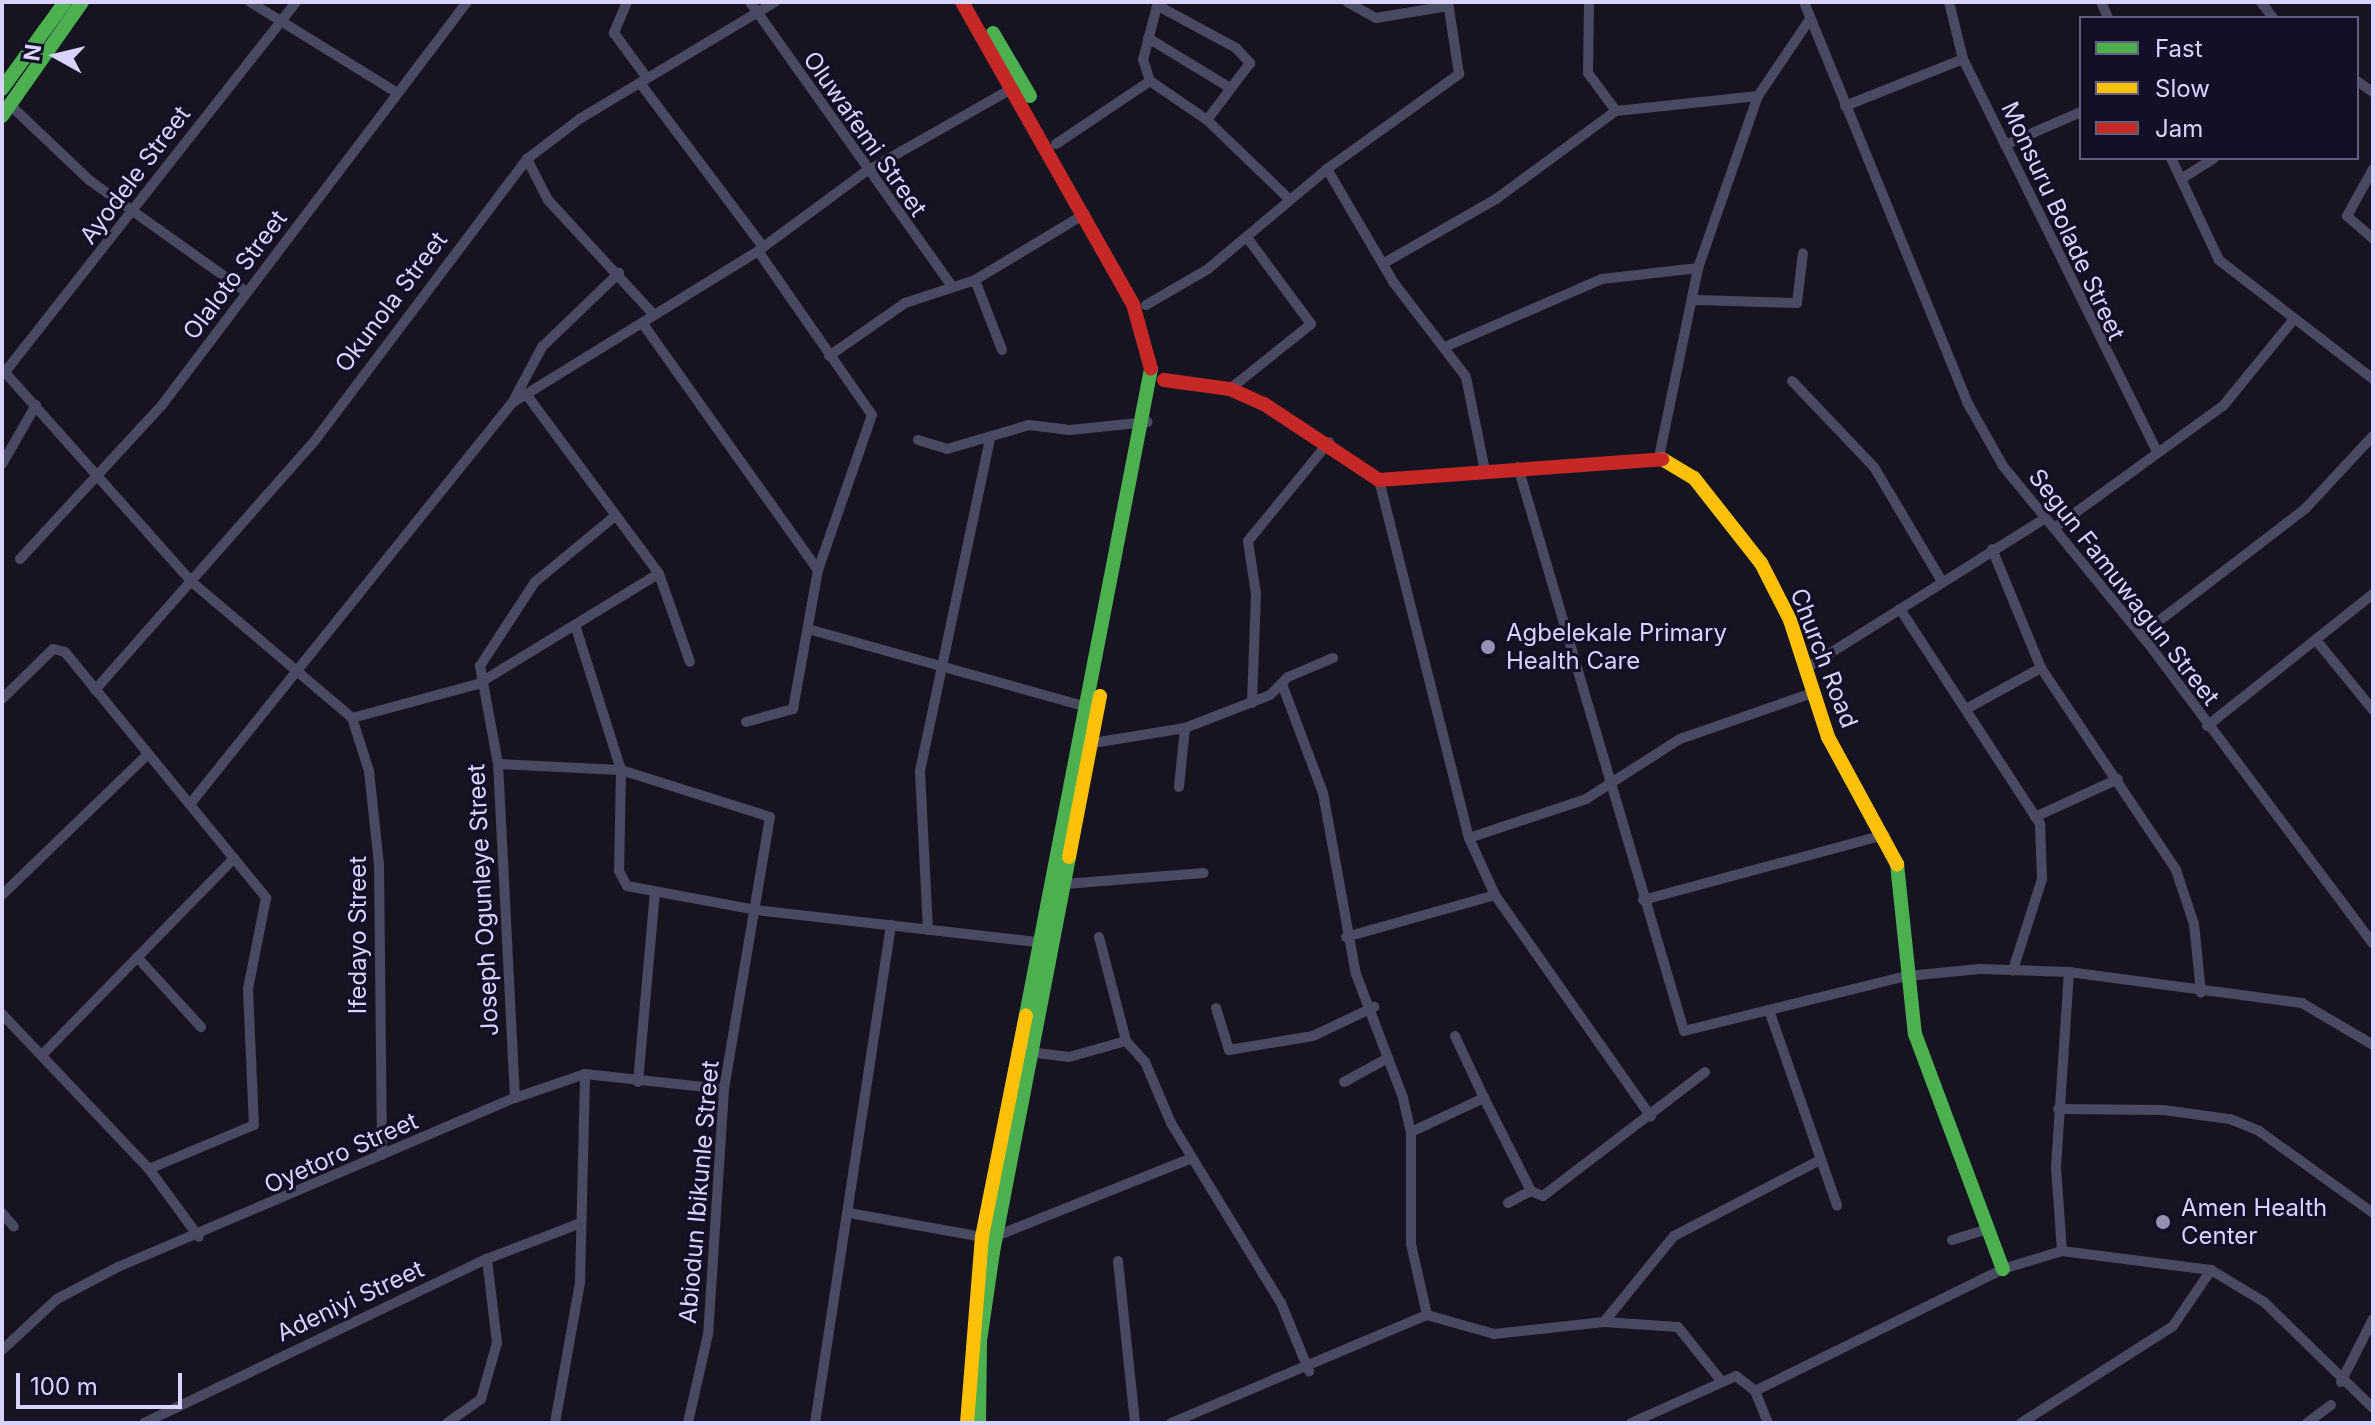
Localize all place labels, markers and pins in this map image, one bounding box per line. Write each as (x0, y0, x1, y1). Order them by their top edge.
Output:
place label: Agbelekale Primary Health Care (1506, 619, 1727, 675)
marker: Agbelekale Primary Health Care (1477, 636, 1499, 658)
place label: Amen Health Center (2181, 1194, 2327, 1250)
marker: Amen Health Center (2152, 1211, 2174, 1233)

